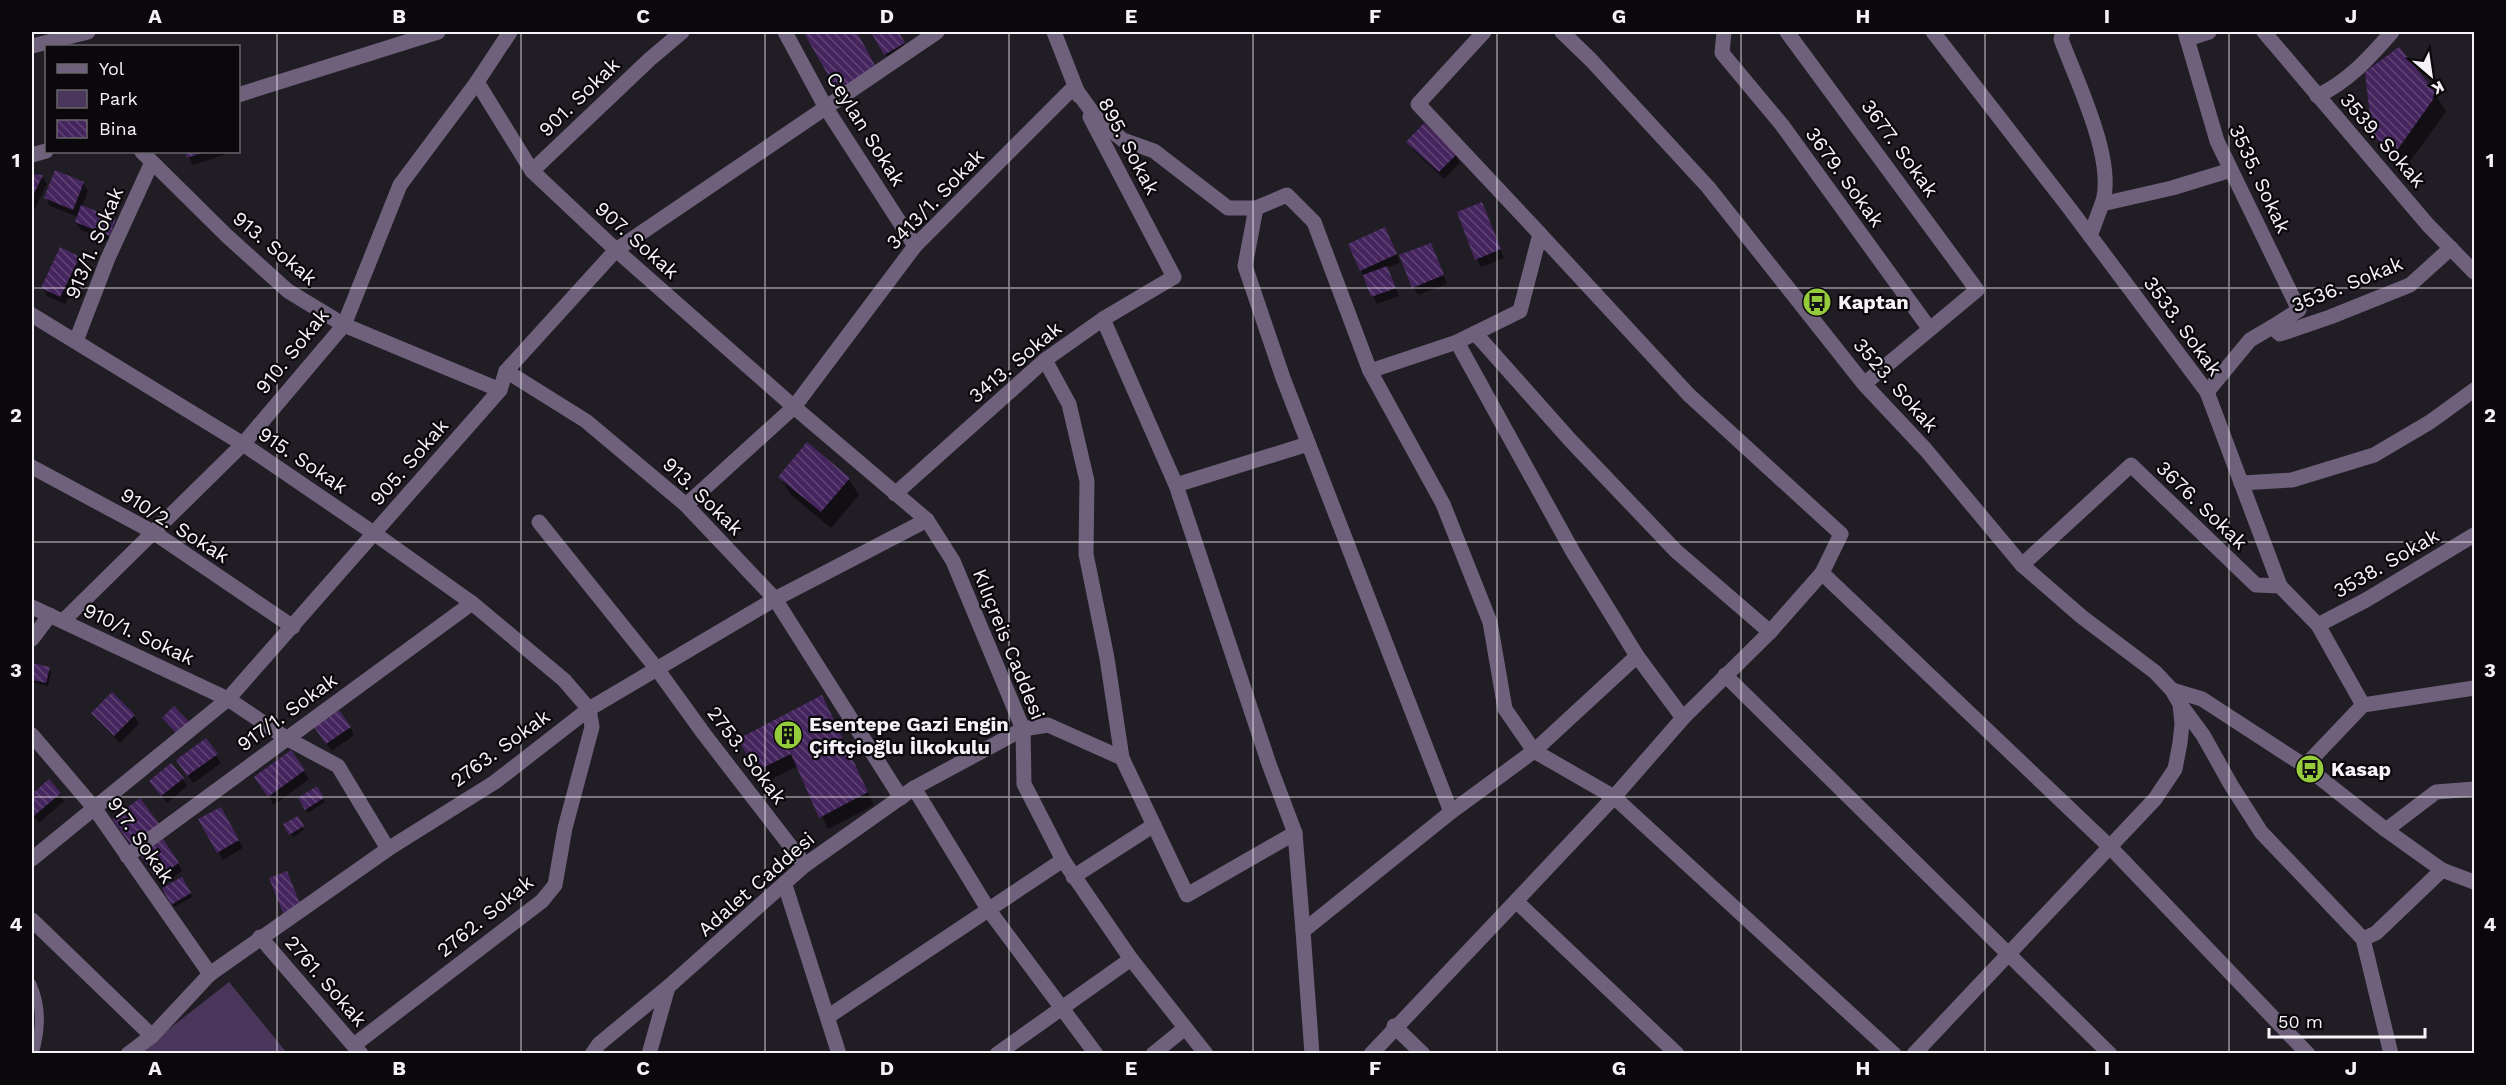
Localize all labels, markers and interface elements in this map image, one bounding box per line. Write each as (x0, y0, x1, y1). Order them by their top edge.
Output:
text: A (148, 4, 162, 28)
text: B (392, 4, 406, 28)
text: C (636, 4, 650, 28)
text: D (880, 4, 894, 28)
text: E (1125, 4, 1137, 28)
text: F (1369, 4, 1381, 28)
text: G (1612, 4, 1626, 28)
text: H (1856, 4, 1870, 28)
text: I (2104, 4, 2110, 28)
text: J (2345, 4, 2357, 28)
legend (45, 45, 240, 153)
north arrow (2401, 45, 2461, 105)
street label: 901. Sokak (533, 52, 625, 142)
text: Yol (99, 58, 125, 79)
street label: Ceylan Sokak (821, 67, 911, 191)
text: K (2429, 77, 2447, 99)
text: Park (99, 88, 138, 109)
street label: 3539. Sokak (2335, 88, 2431, 192)
street label: 895. Sokak (1093, 93, 1165, 199)
street label: 3677. Sokak (1857, 94, 1943, 202)
text: Bina (99, 118, 137, 139)
street label: 3535. Sokak (2224, 121, 2296, 237)
street label: 3679. Sokak (1801, 122, 1889, 232)
street label: 3413/1. Sokak (881, 144, 989, 254)
text: 1 (12, 148, 20, 172)
text: 1 (2486, 148, 2494, 172)
street label: 913/1. Sokak (60, 183, 128, 303)
street label: 907. Sokak (590, 196, 684, 284)
street label: 913. Sokak (228, 206, 322, 290)
street label: 3536. Sokak (2288, 251, 2406, 317)
street label: 3533. Sokak (2139, 271, 2227, 381)
bus stop icon: Kaptan (1801, 286, 1833, 318)
place label: Kaptan (1838, 290, 1909, 314)
street label: 910. Sokak (250, 303, 334, 399)
street label: 3413. Sokak (964, 316, 1066, 408)
street label: 3523. Sokak (1848, 333, 1944, 437)
text: 2 (10, 403, 22, 427)
text: 2 (2484, 403, 2496, 427)
street label: 905. Sokak (365, 414, 453, 510)
street label: 915. Sokak (254, 421, 352, 499)
street label: 913. Sokak (658, 452, 748, 540)
street label: 3676. Sokak (2151, 456, 2253, 554)
street label: 910/2. Sokak (116, 482, 234, 568)
street label: 3538. Sokak (2329, 523, 2443, 603)
street label: Kılıçreis Caddesi (968, 565, 1050, 723)
street label: 910/1. Sokak (80, 598, 198, 670)
text: 3 (10, 658, 22, 682)
text: 3 (2484, 658, 2496, 682)
street label: 917/1. Sokak (232, 668, 342, 756)
street label: 2753. Sokak (702, 701, 792, 809)
street label: 2763. Sokak (446, 704, 554, 792)
place label: Esentepe Gazi Engin Çiftçioğlu İlkokulu (809, 712, 1009, 759)
building icon: Esentepe Gazi Engin Çiftçioğlu İlkokulu (772, 719, 804, 751)
bus stop icon: Kasap (2294, 753, 2326, 785)
place label: Kasap (2331, 757, 2391, 781)
street label: 917. Sokak (102, 792, 180, 888)
street label: Adalet Caddesi (693, 827, 819, 941)
street label: 2762. Sokak (432, 870, 538, 962)
text: 4 (10, 912, 23, 936)
text: 4 (2484, 912, 2497, 936)
street label: 2761. Sokak (280, 931, 372, 1031)
scale bar (2269, 1001, 2425, 1039)
text: 50 m (2278, 1011, 2323, 1032)
text: A (148, 1056, 162, 1080)
text: B (392, 1056, 406, 1080)
text: C (636, 1056, 650, 1080)
text: D (880, 1056, 894, 1080)
text: E (1125, 1056, 1137, 1080)
text: F (1369, 1056, 1381, 1080)
text: G (1612, 1056, 1626, 1080)
text: H (1856, 1056, 1870, 1080)
text: I (2104, 1056, 2110, 1080)
text: J (2345, 1056, 2357, 1080)

